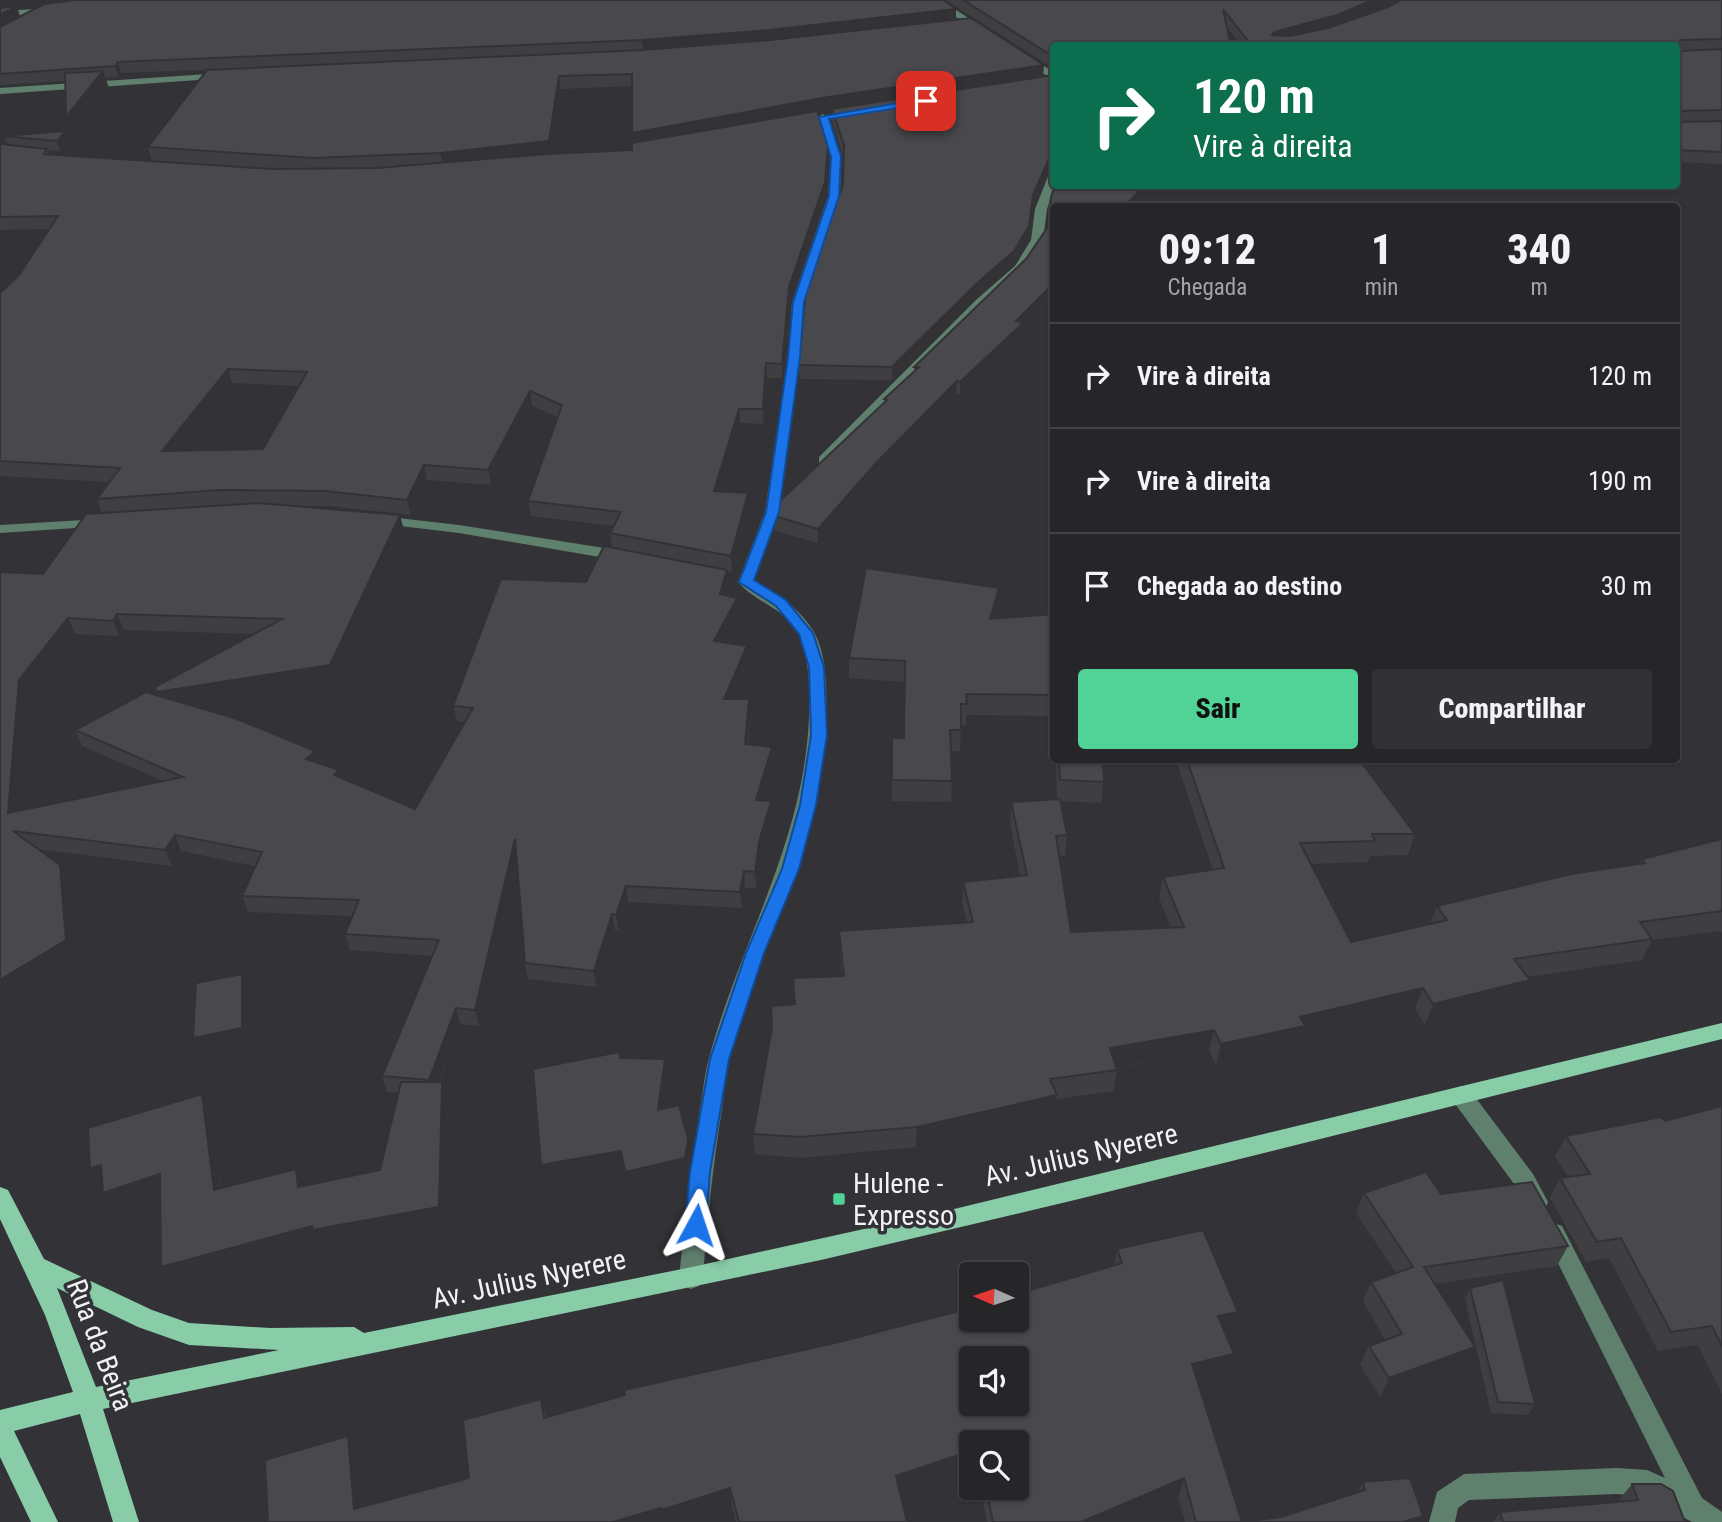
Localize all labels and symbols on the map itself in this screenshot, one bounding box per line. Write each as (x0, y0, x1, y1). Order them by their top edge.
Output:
pin (896, 71, 956, 131)
street label: Av. Julius Nyerere (981, 1117, 1181, 1193)
place label: Hulene - Expresso (853, 1167, 954, 1232)
position arrow (659, 1188, 733, 1262)
marker: Hulene - Expresso (831, 1191, 847, 1207)
street label: Av. Julius Nyerere (429, 1242, 629, 1316)
north arrow (959, 1262, 1029, 1332)
street label: Rua da Beira (60, 1275, 140, 1415)

